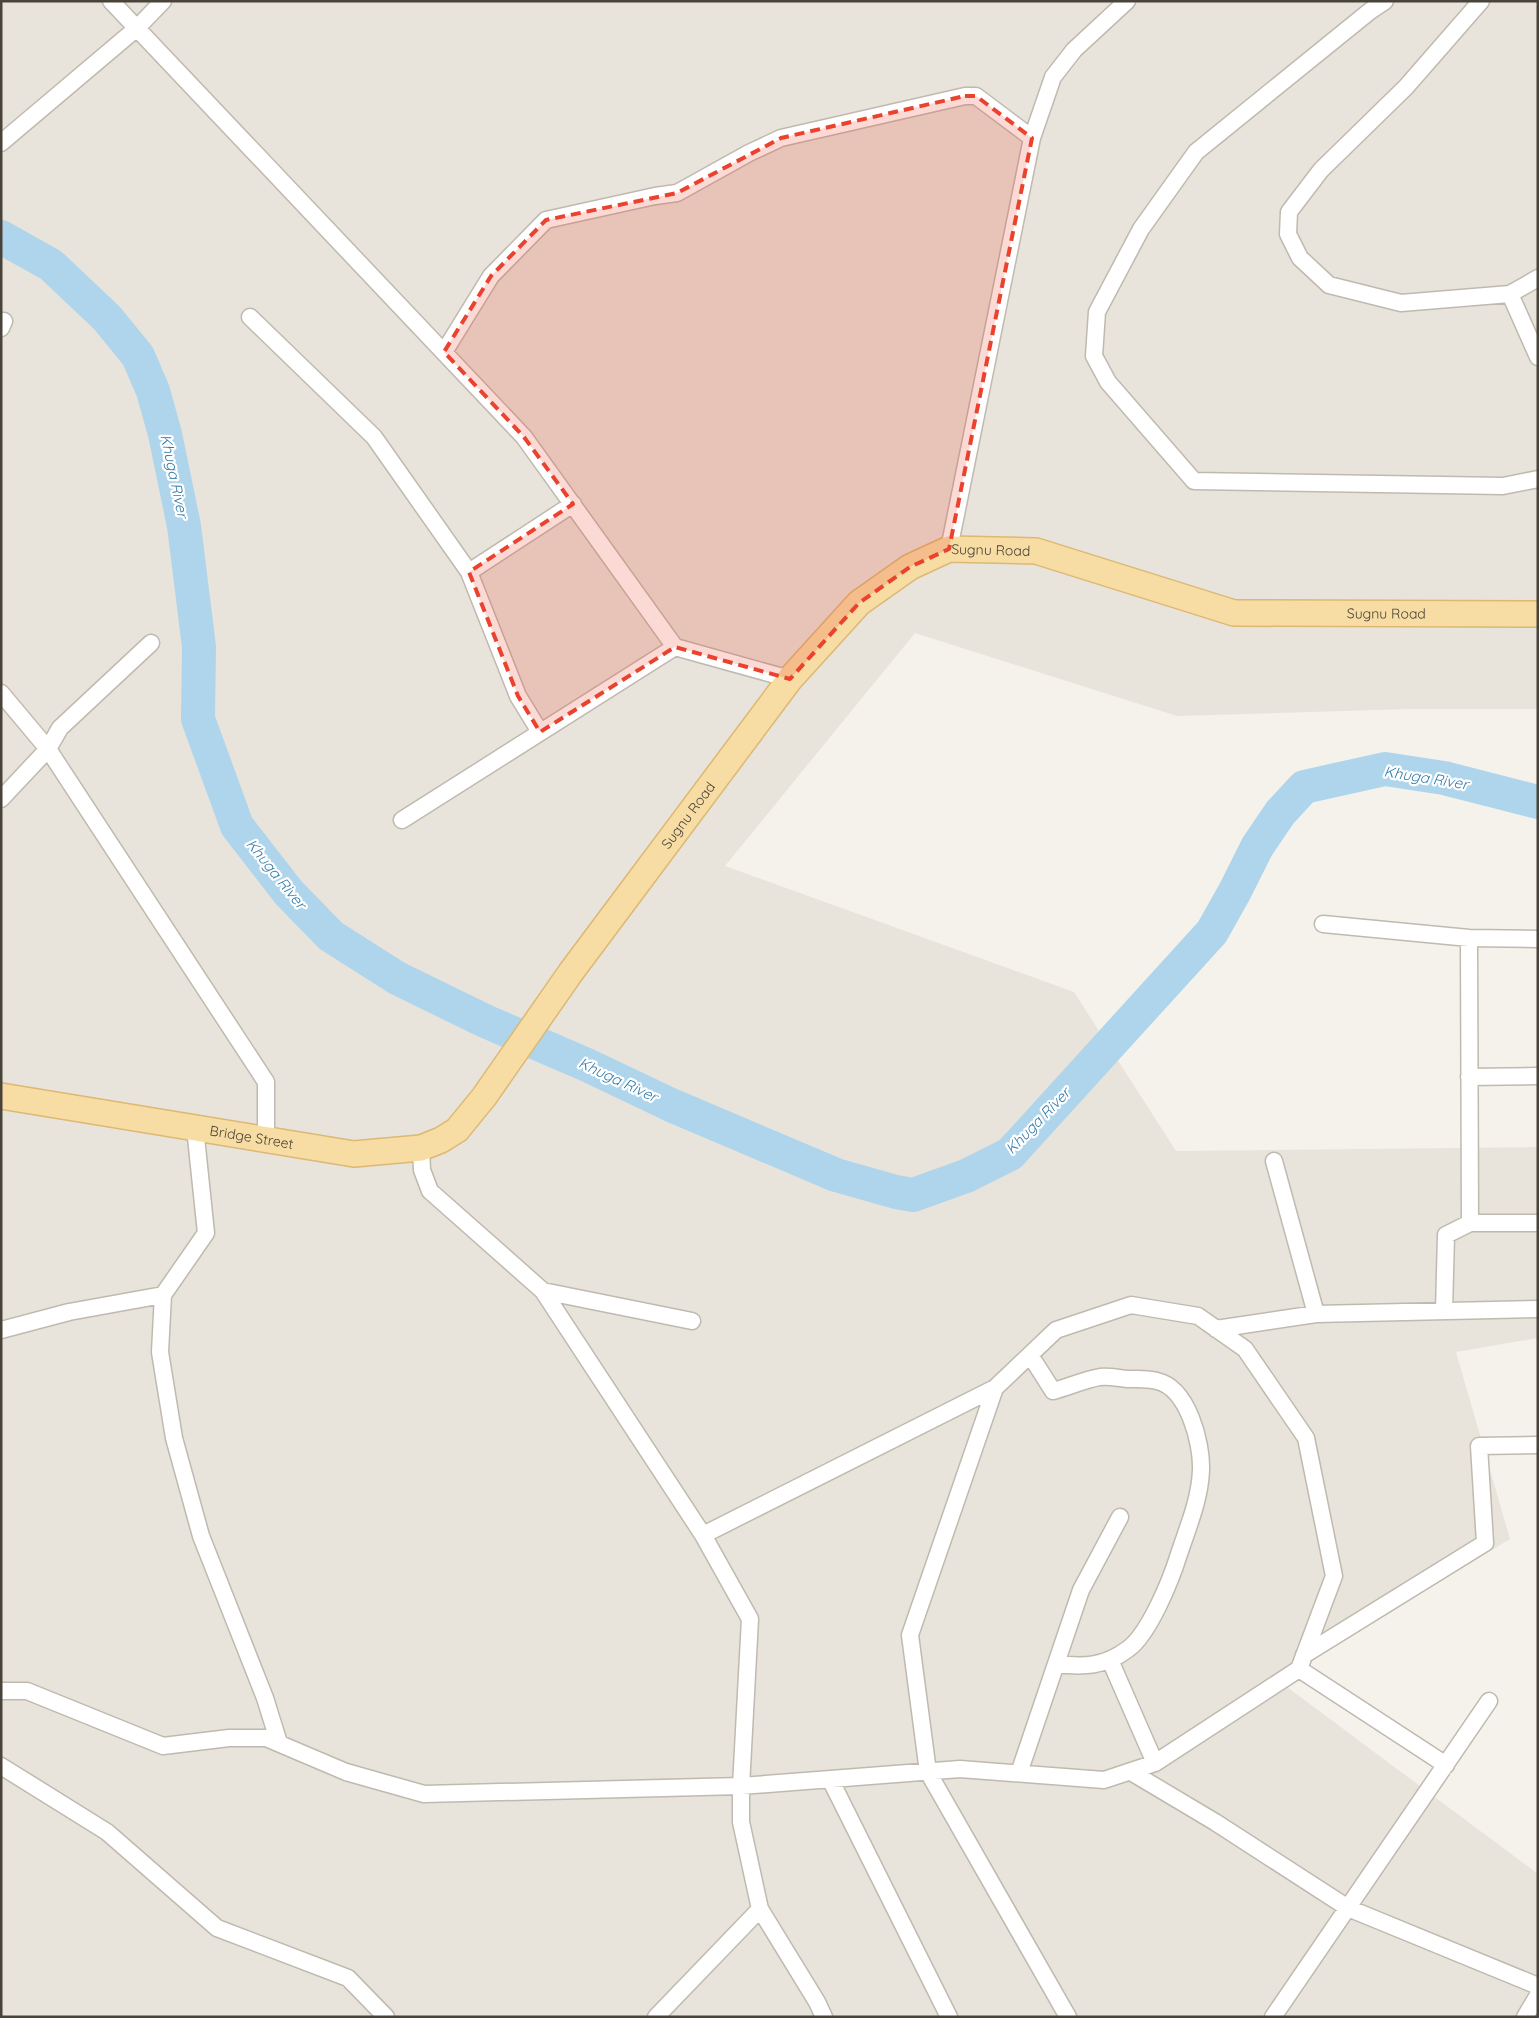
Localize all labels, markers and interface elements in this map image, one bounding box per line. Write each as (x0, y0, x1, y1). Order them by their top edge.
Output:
water label: Khuga River (156, 432, 193, 522)
street label: Sugnu Road (951, 540, 1031, 560)
street label: Sugnu Road (1347, 604, 1426, 623)
water label: Khuga River (1383, 761, 1472, 794)
street label: Sugnu Road (657, 778, 719, 852)
water label: Khuga River (242, 835, 312, 914)
water label: Khuga River (576, 1053, 663, 1107)
water label: Khuga River (1001, 1082, 1075, 1158)
street label: Bridge Street (208, 1121, 295, 1153)

